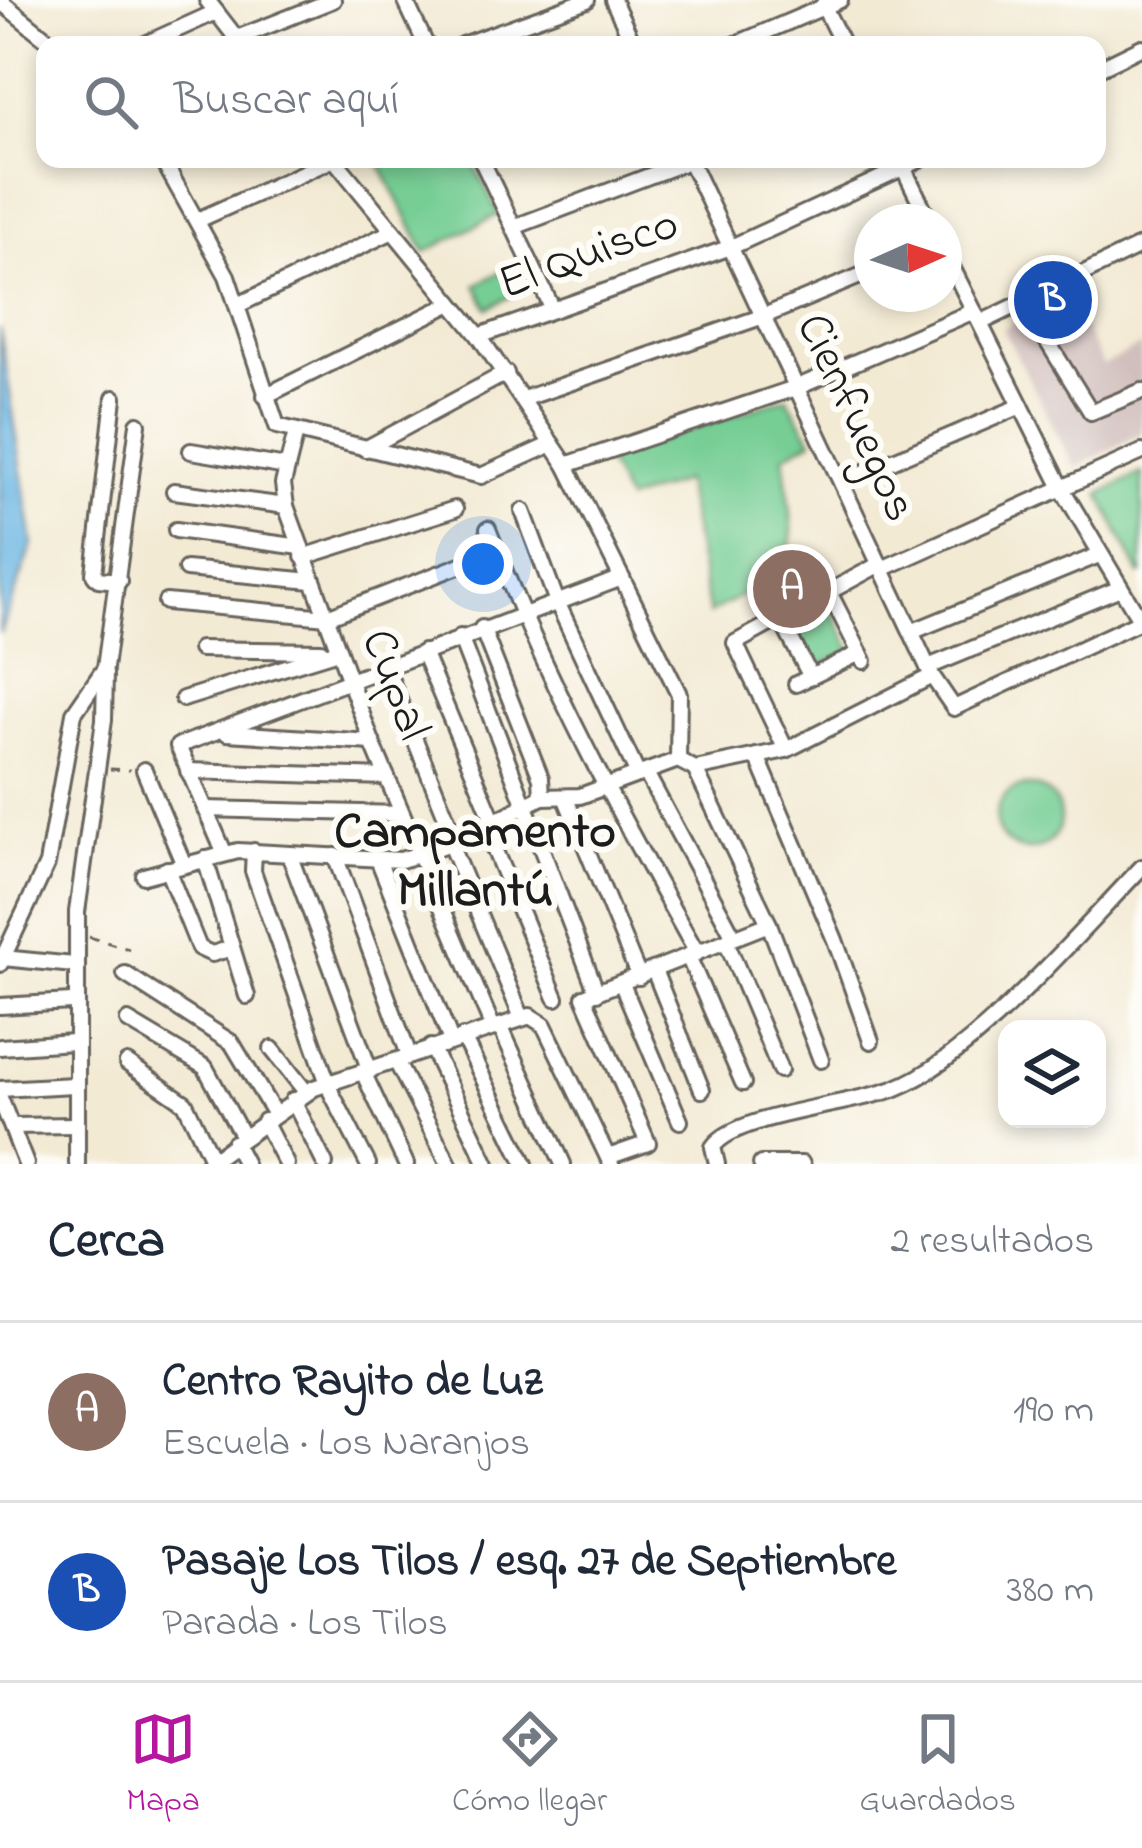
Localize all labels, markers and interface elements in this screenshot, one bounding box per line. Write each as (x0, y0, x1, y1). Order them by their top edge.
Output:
search box (36, 36, 1106, 168)
icon: search (78, 69, 144, 135)
text: Buscar aquí (174, 69, 399, 135)
street label: El Quisco (489, 190, 689, 320)
north arrow (854, 204, 962, 312)
pin: B (1014, 255, 1092, 345)
street label: Cienfuegos (775, 302, 934, 534)
your location (453, 534, 513, 594)
pin: A (753, 544, 831, 634)
street label: Cupal (341, 619, 447, 751)
district label: Campamento Millantú (334, 796, 616, 930)
map controls (998, 1020, 1106, 1128)
button: layers (998, 1020, 1106, 1128)
text: Cerca (48, 1205, 165, 1280)
text: 2 resultados (890, 1214, 1094, 1271)
text: Centro Rayito de Luz (162, 1350, 543, 1416)
text: A (75, 1383, 99, 1440)
text: 190 m (1013, 1383, 1094, 1440)
text: Escuela · Los Naranjos (162, 1416, 530, 1473)
text: Pasaje Los Tilos / esq. 27 de Septiembre (162, 1530, 896, 1596)
text: B (74, 1563, 100, 1620)
text: 380 m (1006, 1563, 1094, 1620)
text: Parada · Los Tilos (162, 1596, 448, 1653)
tab: Mapa (126, 1706, 200, 1826)
tab: Cómo llegar (452, 1706, 607, 1826)
tab: Guardados (859, 1706, 1016, 1826)

